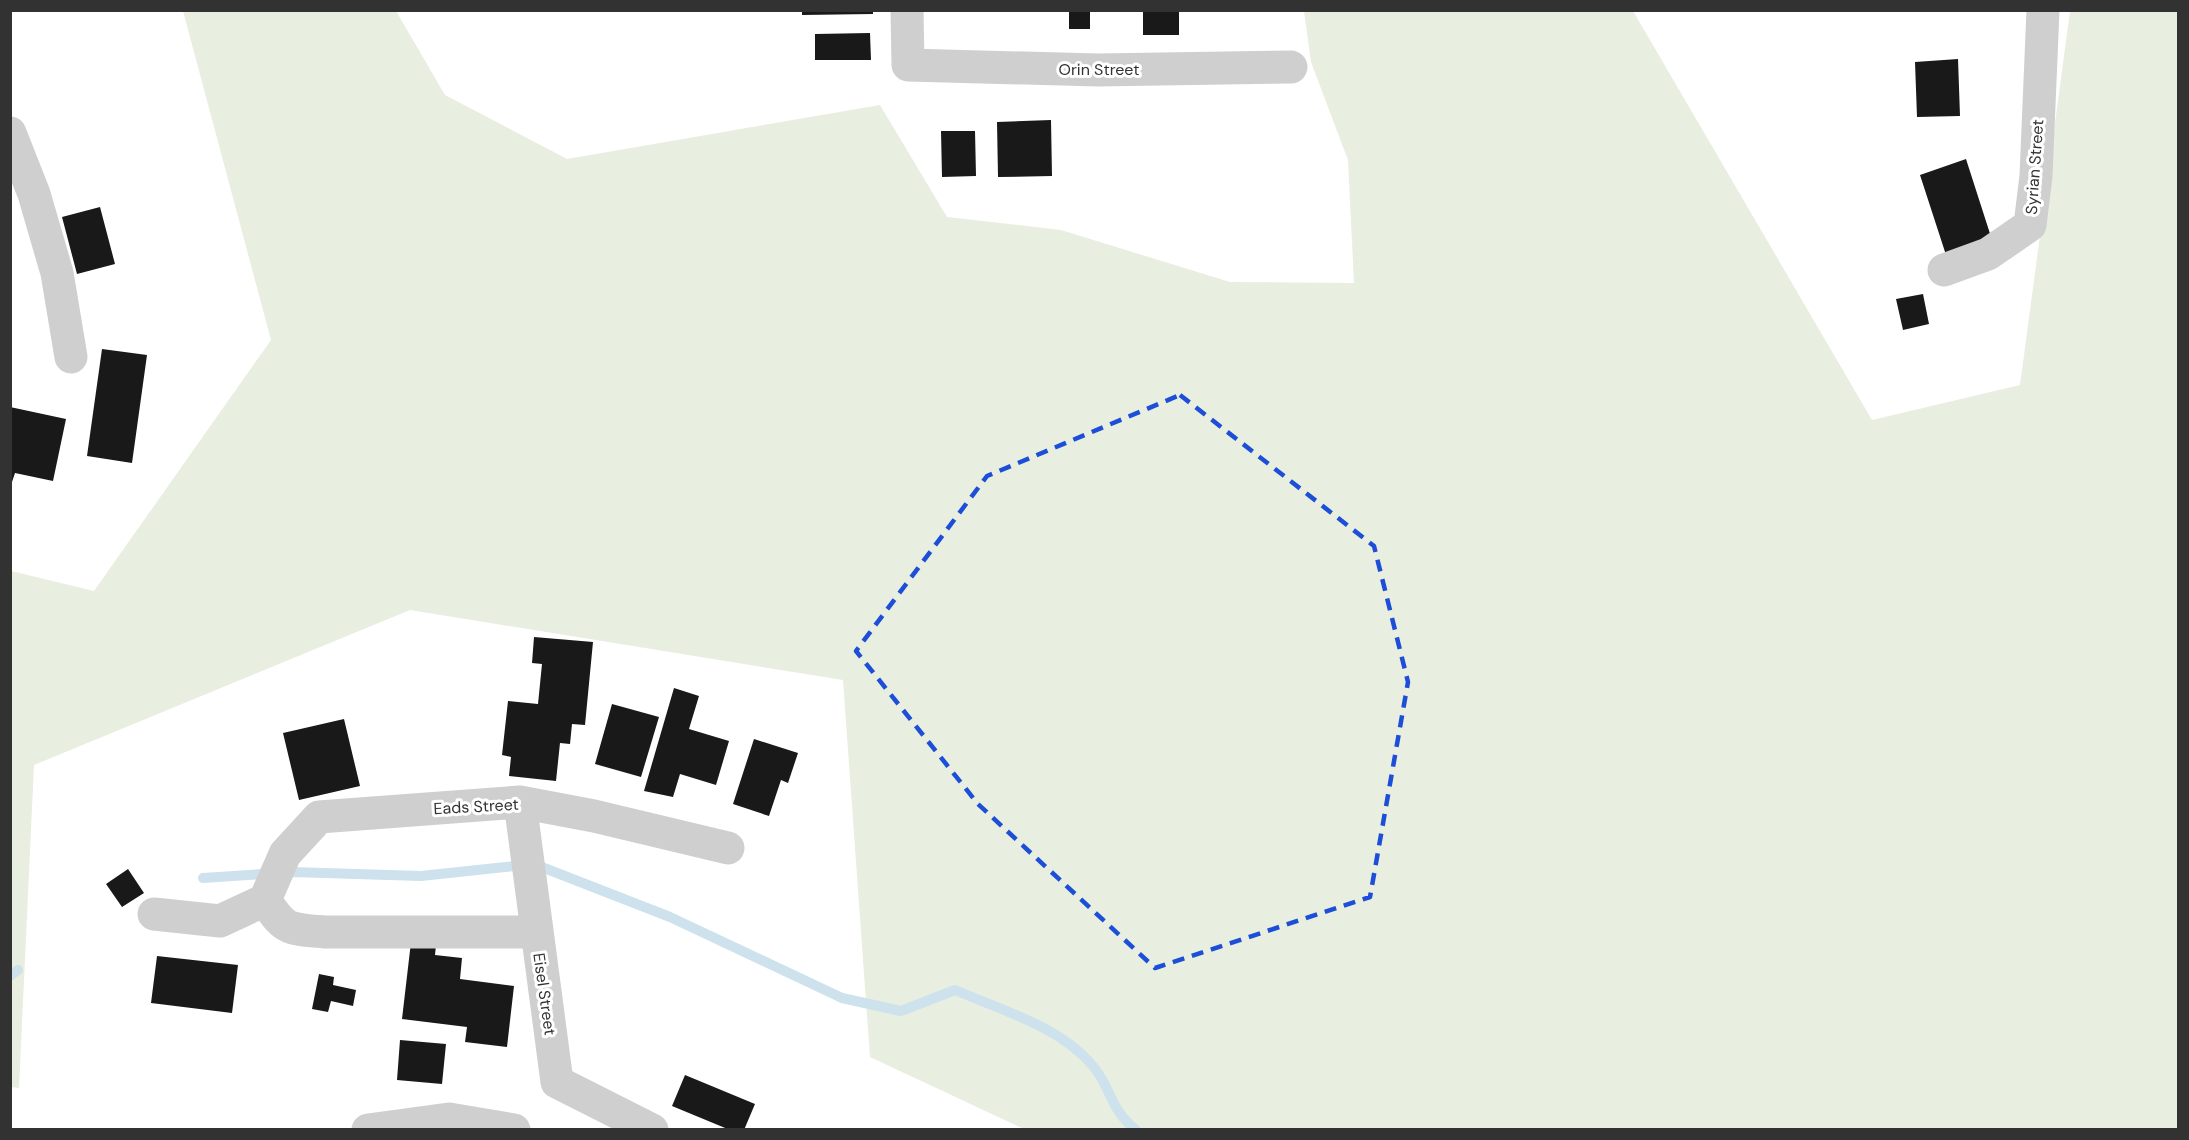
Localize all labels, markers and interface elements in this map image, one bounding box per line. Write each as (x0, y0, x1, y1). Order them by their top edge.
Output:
street label: Orin Street (1059, 59, 1139, 80)
street label: Syrian Street (2021, 119, 2048, 215)
street label: Eads Street (433, 794, 519, 819)
street label: Eisel Street (528, 951, 561, 1037)

